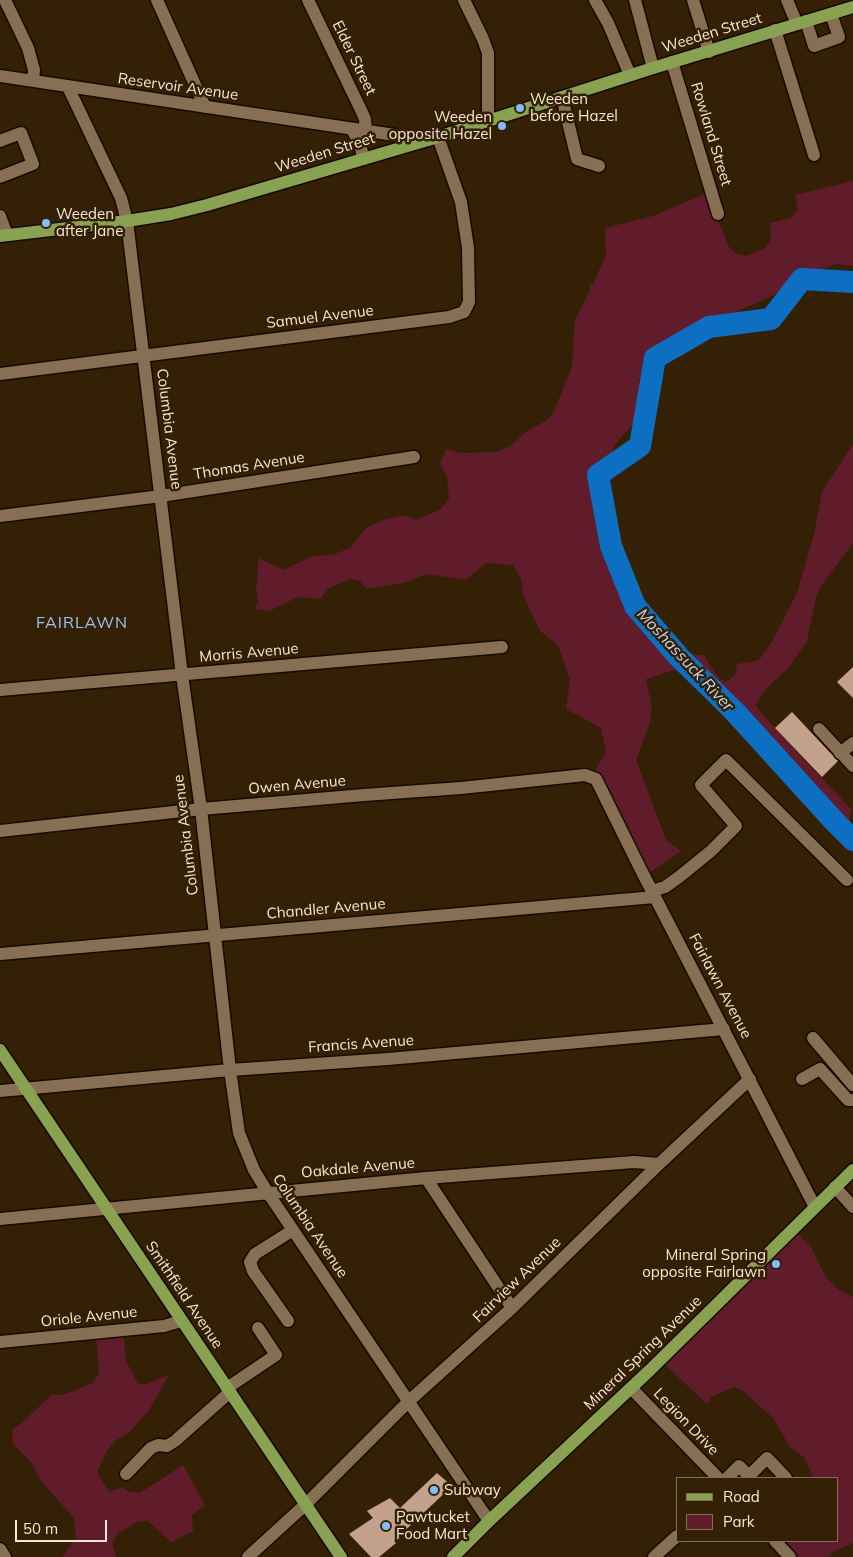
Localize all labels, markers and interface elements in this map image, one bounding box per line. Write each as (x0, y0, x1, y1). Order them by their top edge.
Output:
street label: Weeden Street (660, 9, 764, 57)
street label: Elder Street (328, 18, 380, 98)
street label: Reservoir Avenue (117, 70, 239, 104)
street label: Rowland Street (687, 80, 735, 188)
place label: Weeden before Hazel (530, 90, 618, 125)
marker: Weeden before Hazel (514, 102, 526, 114)
place label: Weeden opposite Hazel (389, 108, 492, 143)
marker: Weeden opposite Hazel (496, 120, 508, 132)
street label: Weeden Street (273, 129, 377, 177)
place label: Weeden after Jane (56, 205, 123, 240)
marker: Weeden after Jane (40, 217, 52, 229)
street label: Samuel Avenue (265, 301, 375, 333)
street label: Columbia Avenue (153, 368, 185, 490)
street label: Thomas Avenue (192, 448, 306, 484)
water label: Moshassuck River (633, 605, 737, 715)
district label: FAIRLAWN (35, 613, 129, 633)
street label: Morris Avenue (199, 640, 299, 666)
street label: Owen Avenue (248, 772, 346, 798)
street label: Columbia Avenue (170, 774, 202, 896)
street label: Chandler Avenue (266, 895, 386, 923)
street label: Fairlawn Avenue (685, 930, 755, 1042)
street label: Francis Avenue (307, 1031, 415, 1057)
street label: Oakdale Avenue (300, 1154, 416, 1182)
street label: Columbia Avenue (269, 1171, 351, 1281)
street label: Fairview Avenue (469, 1233, 565, 1327)
street label: Smithfield Avenue (141, 1238, 227, 1352)
place label: Mineral Spring opposite Fairlawn (642, 1246, 766, 1281)
marker: Mineral Spring opposite Fairlawn (770, 1258, 782, 1270)
street label: Mineral Spring Avenue (580, 1292, 706, 1414)
street label: Oriole Avenue (40, 1303, 138, 1331)
street label: Legion Drive (650, 1385, 722, 1459)
legend (676, 1477, 838, 1542)
place label: Subway (444, 1481, 501, 1499)
marker: Subway (428, 1484, 440, 1496)
text: Road (723, 1487, 760, 1506)
place label: Pawtucket Food Mart (396, 1508, 470, 1543)
scale bar (18, 1510, 110, 1542)
text: Park (723, 1512, 755, 1531)
text: 50 m (23, 1519, 58, 1538)
marker: Pawtucket Food Mart (380, 1520, 392, 1532)

